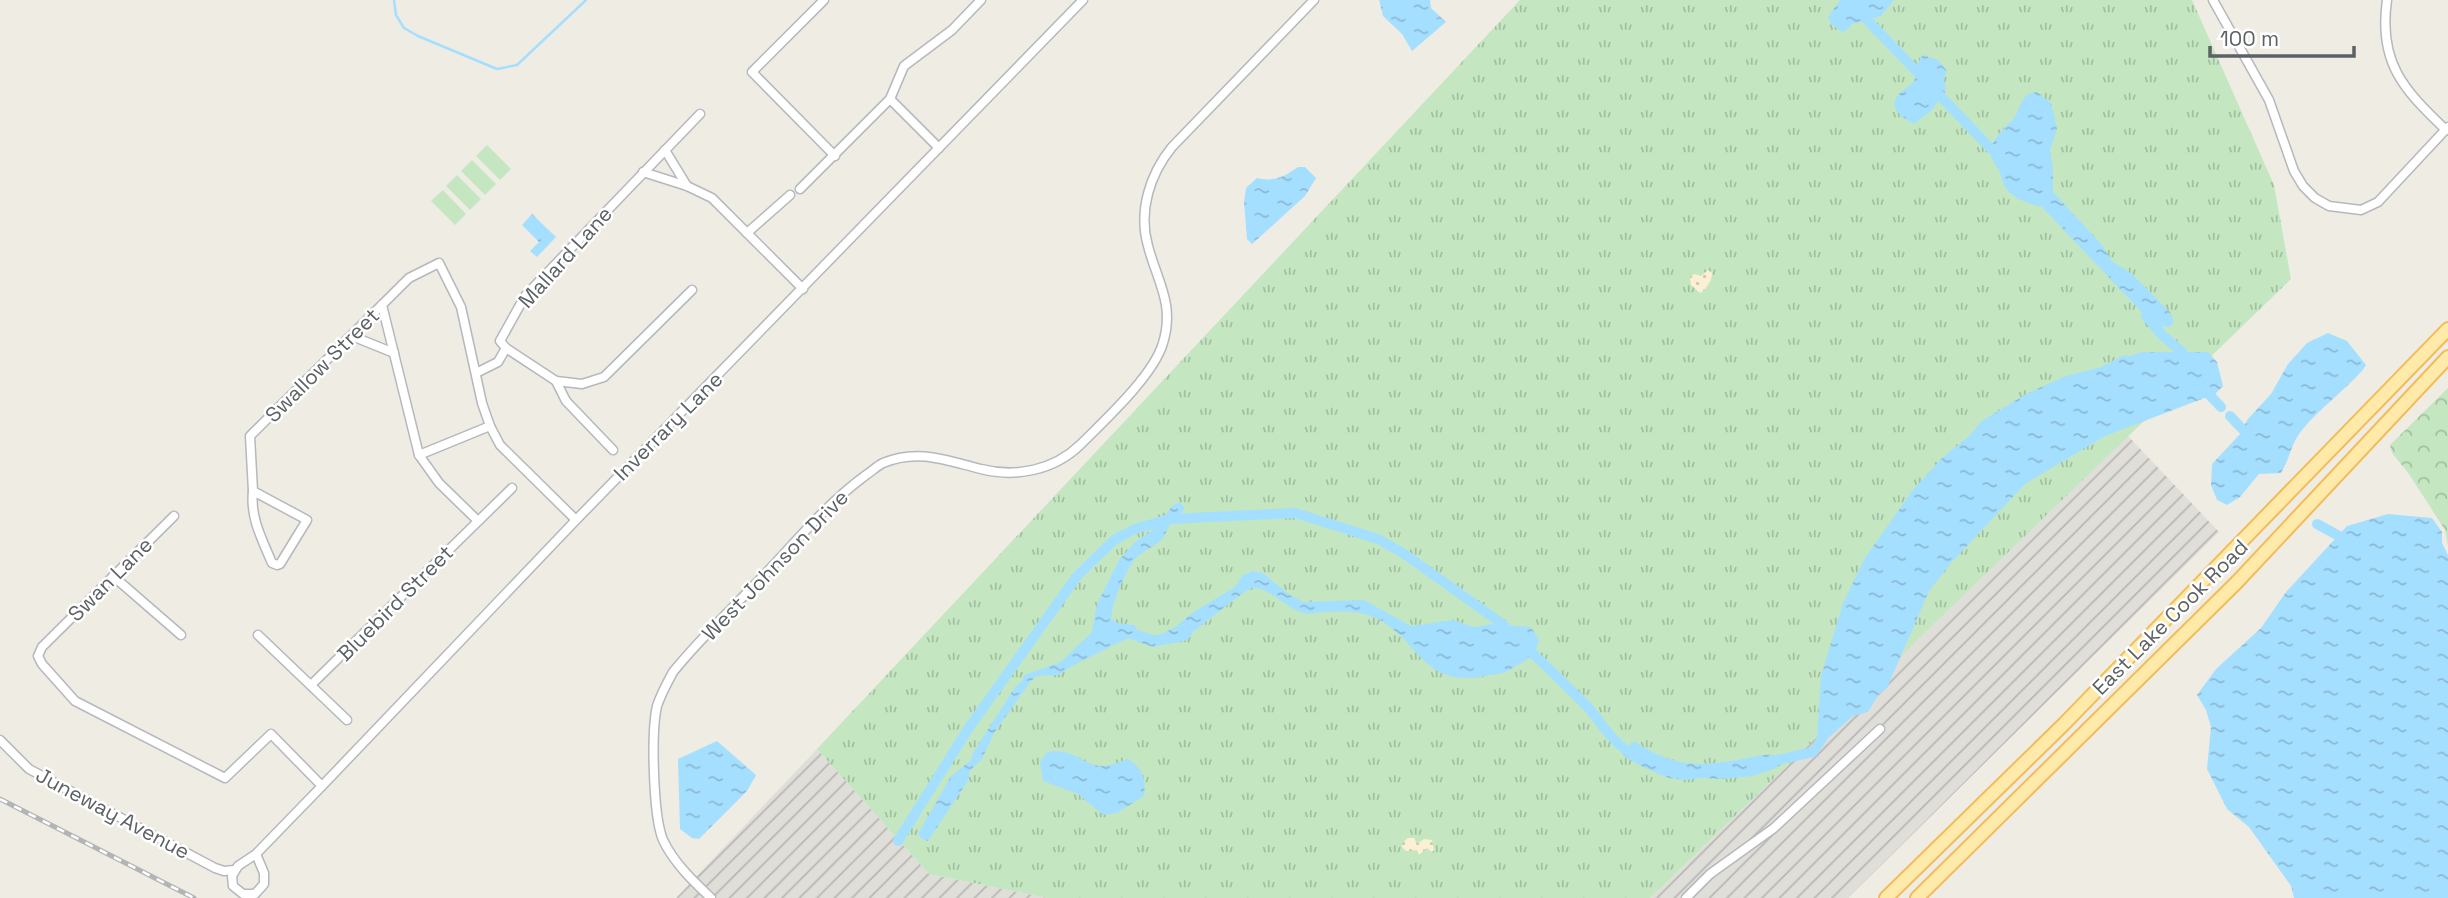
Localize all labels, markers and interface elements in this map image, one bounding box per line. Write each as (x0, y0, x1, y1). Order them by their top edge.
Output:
scale bar (2210, 14, 2354, 58)
text: 100 m (2220, 25, 2279, 52)
street label: Mallard Lane (512, 200, 618, 314)
street label: Swallow Street (259, 302, 385, 428)
street label: Inverrary Lane (608, 366, 728, 486)
street label: West Johnson Drive (696, 484, 854, 646)
street label: Swan Lane (62, 531, 158, 627)
street label: East Lake Cook Road (2086, 533, 2254, 701)
street label: Bluebird Street (331, 539, 459, 667)
street label: Juneway Avenue (31, 761, 195, 865)

